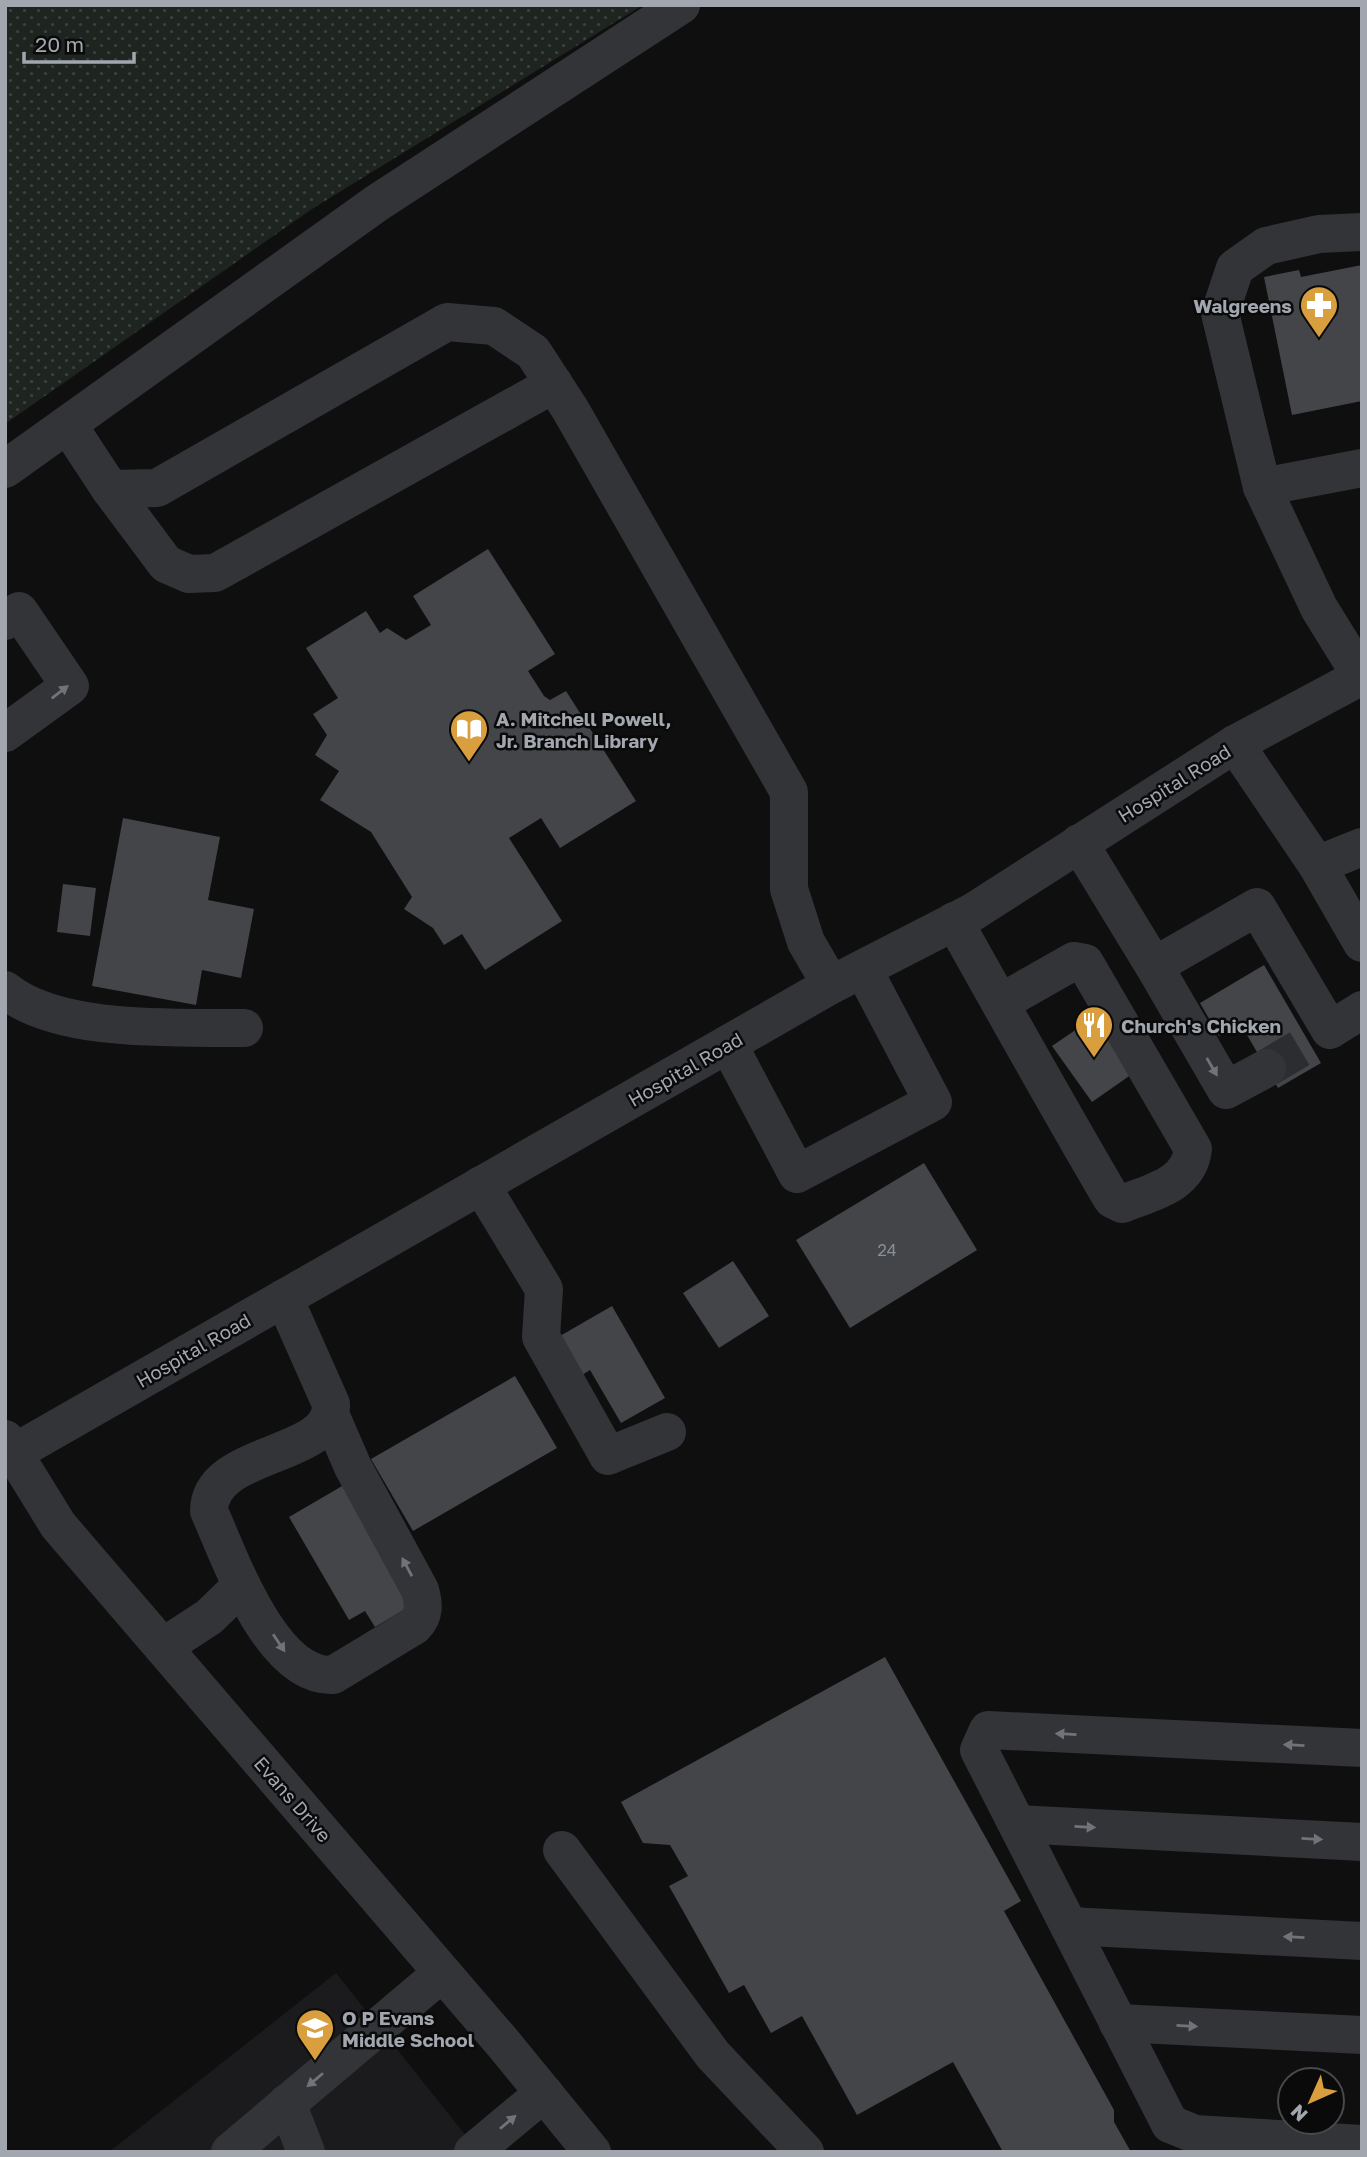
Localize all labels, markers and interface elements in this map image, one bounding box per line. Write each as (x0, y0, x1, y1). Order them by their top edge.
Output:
scale bar (24, 21, 135, 65)
text: 20 m (35, 31, 84, 57)
pharmacy icon: Walgreens (1298, 284, 1340, 339)
place label: Walgreens (1193, 294, 1292, 317)
one-way arrow (50, 685, 68, 700)
place label: A. Mitchell Powell, Jr. Branch Library (496, 707, 672, 752)
library icon: A. Mitchell Powell, Jr. Branch Library (448, 708, 490, 763)
street label: Hospital Road (1113, 739, 1235, 827)
restaurant icon: Church's Chicken (1073, 1004, 1115, 1059)
place label: Church's Chicken (1121, 1014, 1281, 1037)
street label: Hospital Road (624, 1027, 746, 1111)
one-way arrow (1206, 1058, 1219, 1077)
house number: 24 (877, 1240, 897, 1260)
street label: Hospital Road (132, 1308, 254, 1392)
one-way arrow (401, 1557, 412, 1577)
one-way arrow (272, 1633, 285, 1653)
one-way arrow (1055, 1728, 1077, 1739)
one-way arrow (1282, 1739, 1304, 1750)
street label: Evans Drive (250, 1752, 336, 1846)
one-way arrow (1075, 1822, 1097, 1833)
one-way arrow (1302, 1834, 1324, 1845)
one-way arrow (1282, 1932, 1304, 1943)
place label: O P Evans Middle School (342, 2006, 474, 2051)
school or university icon: O P Evans Middle School (294, 2007, 336, 2062)
one-way arrow (1176, 2021, 1198, 2032)
north arrow (1276, 2066, 1346, 2136)
one-way arrow (306, 2072, 324, 2087)
text: N (1285, 2100, 1312, 2127)
one-way arrow (500, 2115, 517, 2130)

